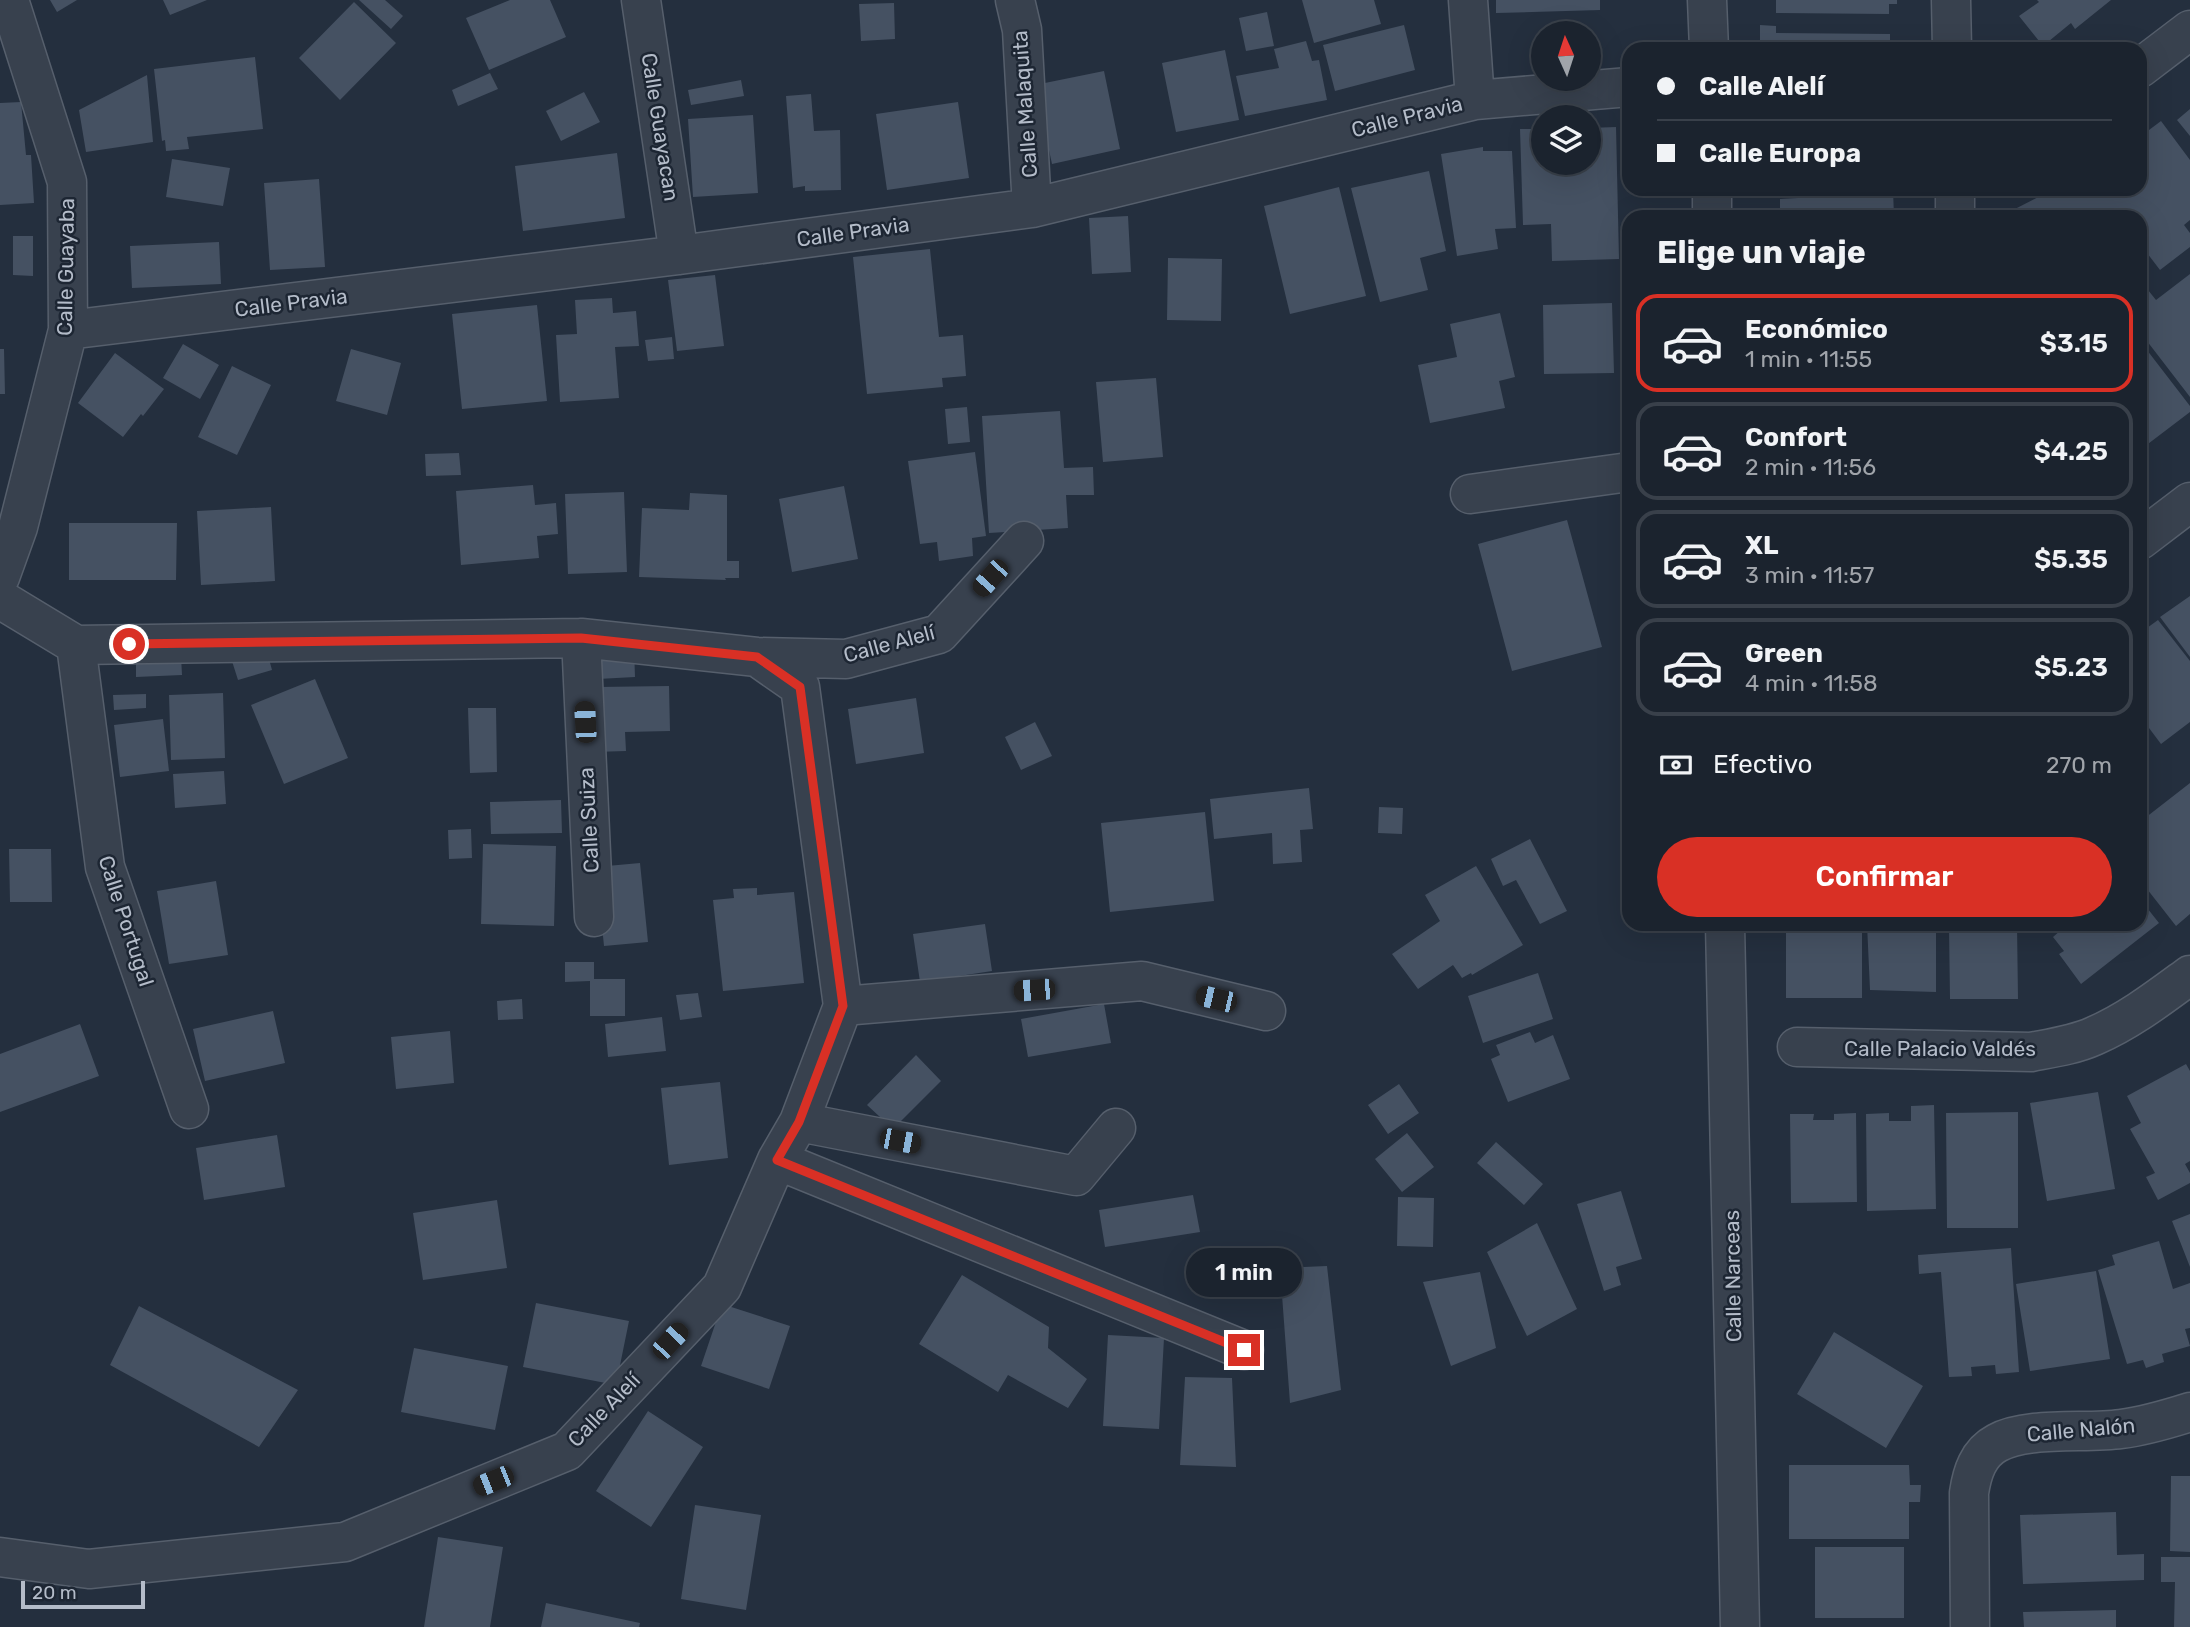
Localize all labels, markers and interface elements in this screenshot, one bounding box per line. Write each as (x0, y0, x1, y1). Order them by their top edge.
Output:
north arrow (1531, 21, 1601, 91)
map controls (1531, 21, 1601, 175)
street label: Calle Malaquita (1007, 29, 1042, 179)
street label: Calle Guayacan (636, 51, 685, 203)
text: Calle Alelí (1699, 71, 1824, 102)
street label: Calle Pravia (1349, 91, 1465, 142)
button: layers (1531, 105, 1601, 175)
text: Calle Europa (1699, 138, 1861, 169)
street label: Calle Guayaba (52, 198, 79, 336)
street label: Calle Pravia (795, 211, 911, 252)
text: Elige un viaje (1657, 233, 1866, 271)
street label: Calle Pravia (233, 283, 349, 322)
icon: car (1661, 312, 1724, 375)
text: Económico (1745, 314, 1888, 345)
text: $3.15 (2040, 328, 2108, 359)
text: 1 min · 11:55 (1745, 345, 1872, 373)
icon: car (1661, 420, 1724, 483)
text: Confort (1745, 422, 1847, 453)
text: $4.25 (2034, 436, 2108, 467)
text: 2 min · 11:56 (1745, 453, 1876, 481)
icon: car (1661, 528, 1724, 591)
text: XL (1745, 530, 1778, 561)
text: $5.35 (2034, 544, 2108, 575)
car (969, 555, 1012, 601)
text: 3 min · 11:57 (1745, 561, 1874, 589)
street label: Calle Alelí (841, 619, 938, 668)
route start (113, 628, 145, 660)
icon: car (1661, 636, 1724, 699)
text: Green (1745, 638, 1823, 669)
text: $5.23 (2034, 652, 2108, 683)
text: 4 min · 11:58 (1745, 669, 1878, 697)
car (574, 700, 597, 744)
icon: cash (1657, 746, 1695, 784)
text: Efectivo (1713, 749, 1812, 780)
text: 270 m (2046, 751, 2112, 779)
street label: Calle Suiza (573, 767, 604, 873)
button: Confirmar (1657, 837, 2112, 917)
street label: Calle Portugal (94, 852, 159, 989)
car (1013, 978, 1056, 1002)
car (1194, 984, 1239, 1014)
street label: Calle Palacio Valdés (1844, 1036, 2036, 1061)
car (878, 1127, 923, 1155)
street label: Calle Narceas (1719, 1210, 1746, 1342)
callout: 1 min (1186, 1248, 1302, 1298)
text: 1 min (1215, 1258, 1273, 1286)
car (648, 1318, 693, 1364)
route end (1228, 1334, 1260, 1366)
street label: Calle Alelí (562, 1367, 646, 1452)
street label: Calle Nalón (2026, 1412, 2136, 1447)
car (470, 1463, 517, 1499)
scale bar (21, 1578, 145, 1610)
text: 20 m (32, 1581, 77, 1604)

